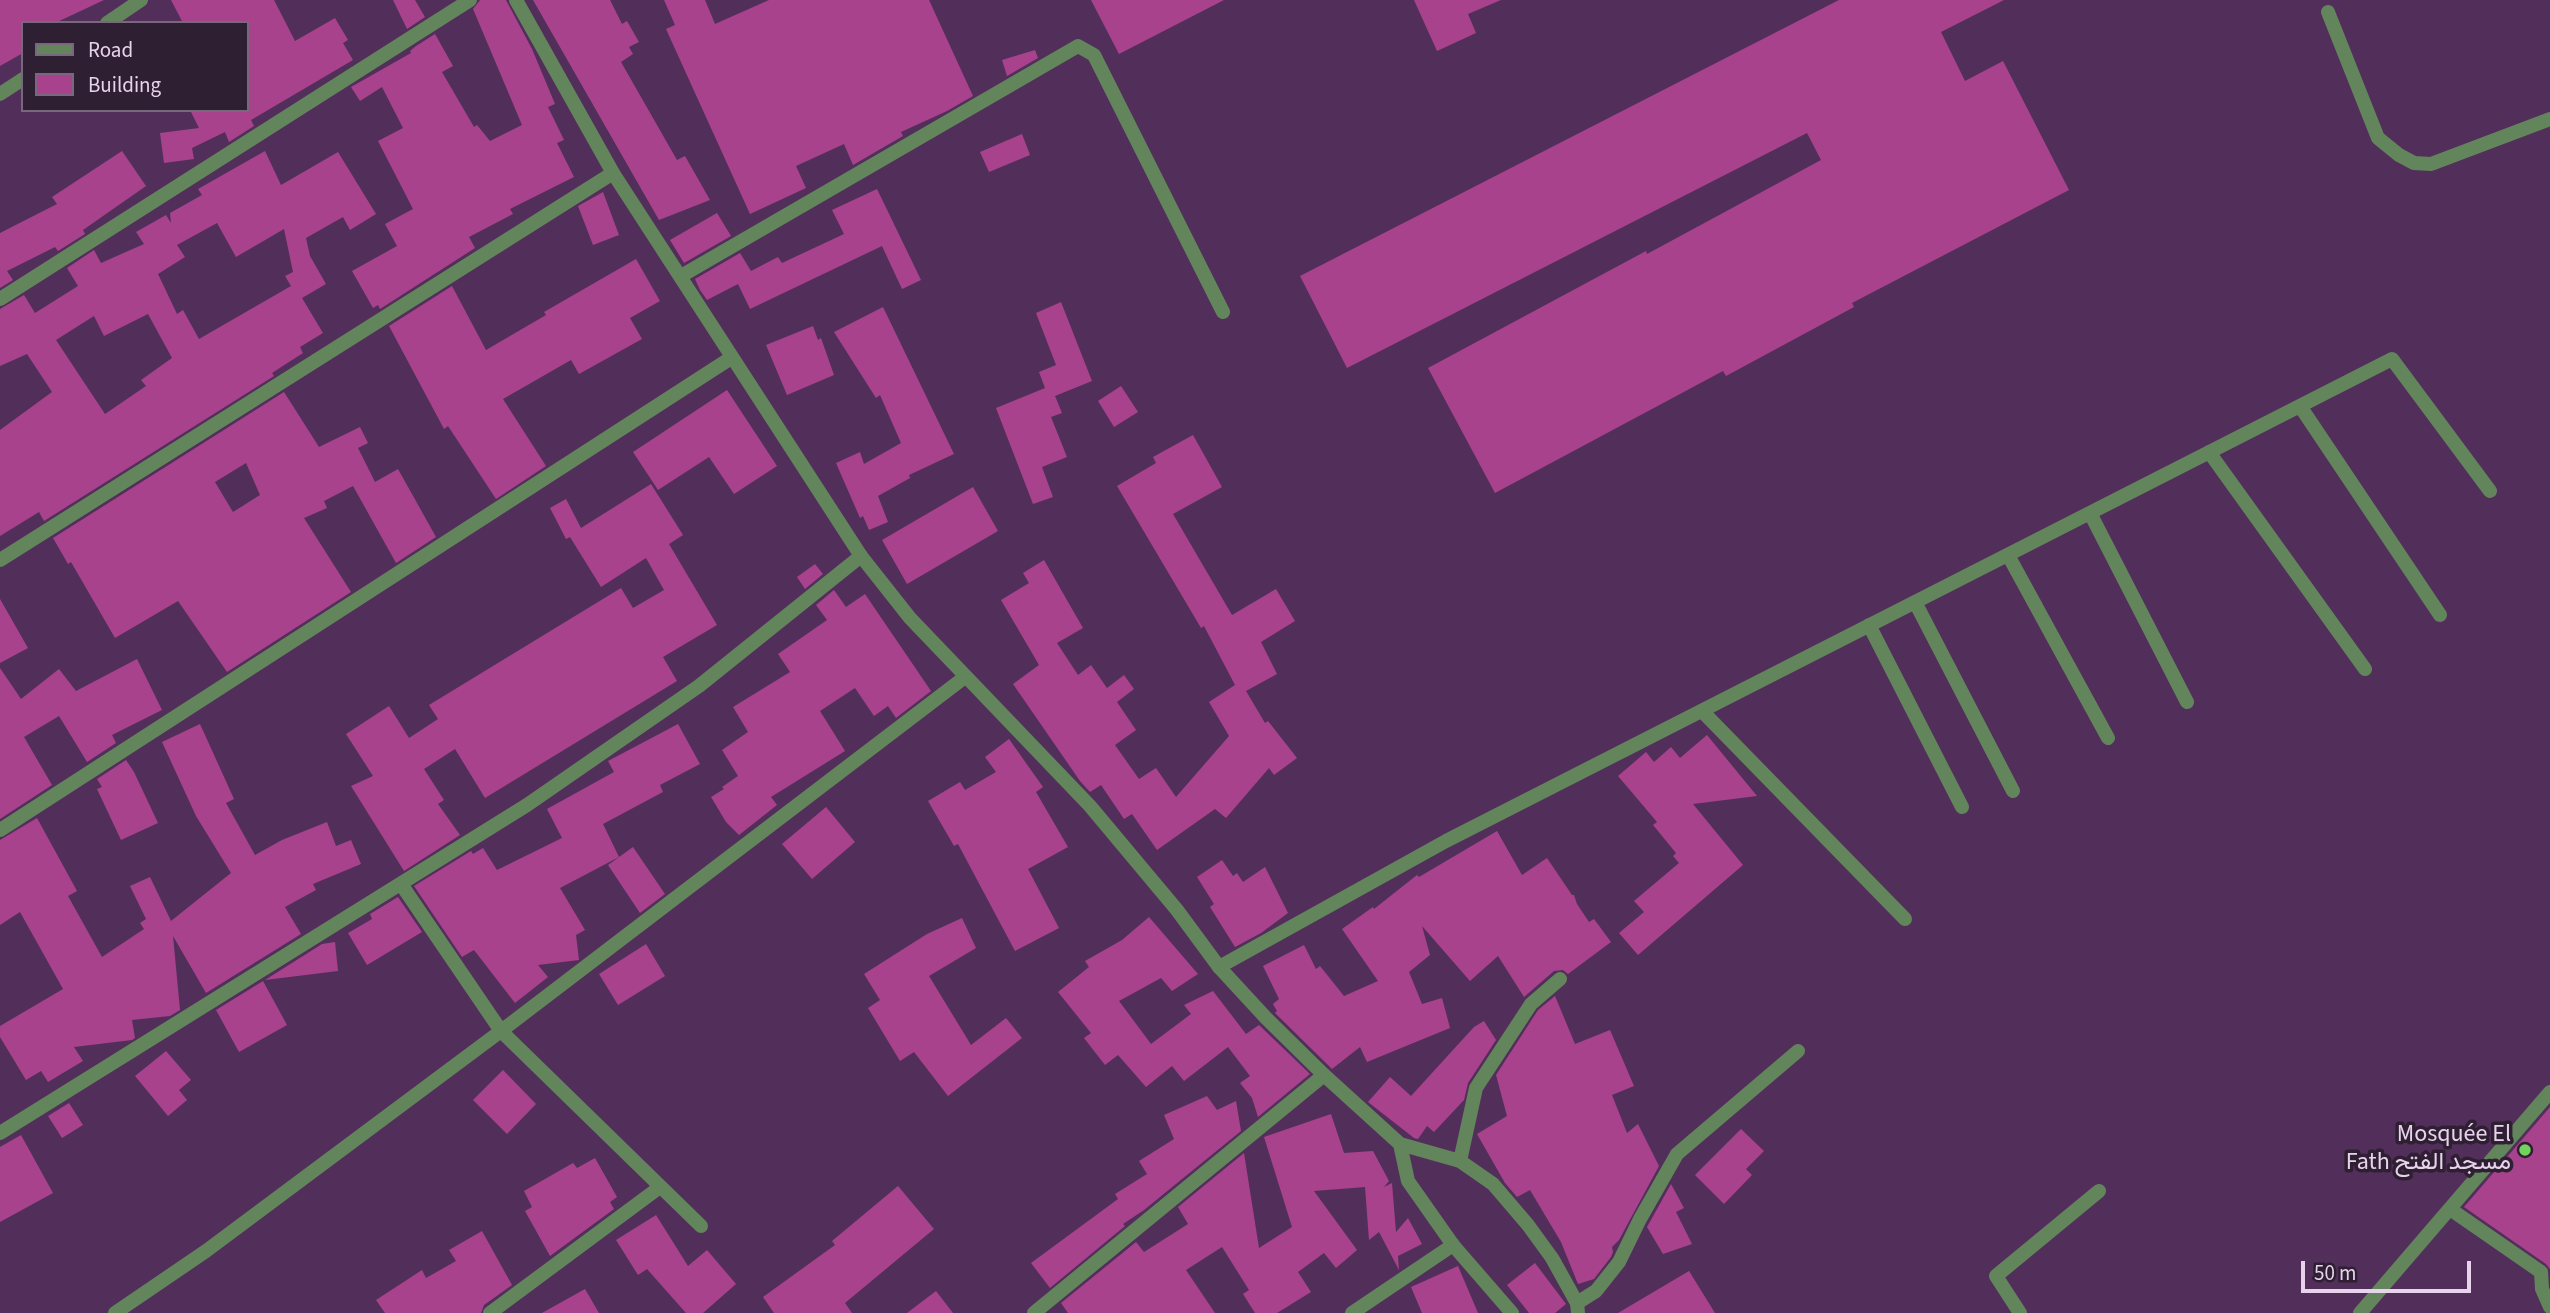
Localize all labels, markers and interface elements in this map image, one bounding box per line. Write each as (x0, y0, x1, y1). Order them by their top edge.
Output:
legend (21, 21, 248, 112)
text: Road (88, 35, 133, 65)
text: Building (88, 70, 161, 100)
place label: Mosquée El Fath مسجد الفتح (2346, 1122, 2511, 1178)
marker: Mosquée El Fath مسجد الفتح (2517, 1142, 2533, 1158)
scale bar (2305, 1246, 2475, 1290)
text: 50 m (2314, 1258, 2356, 1288)

